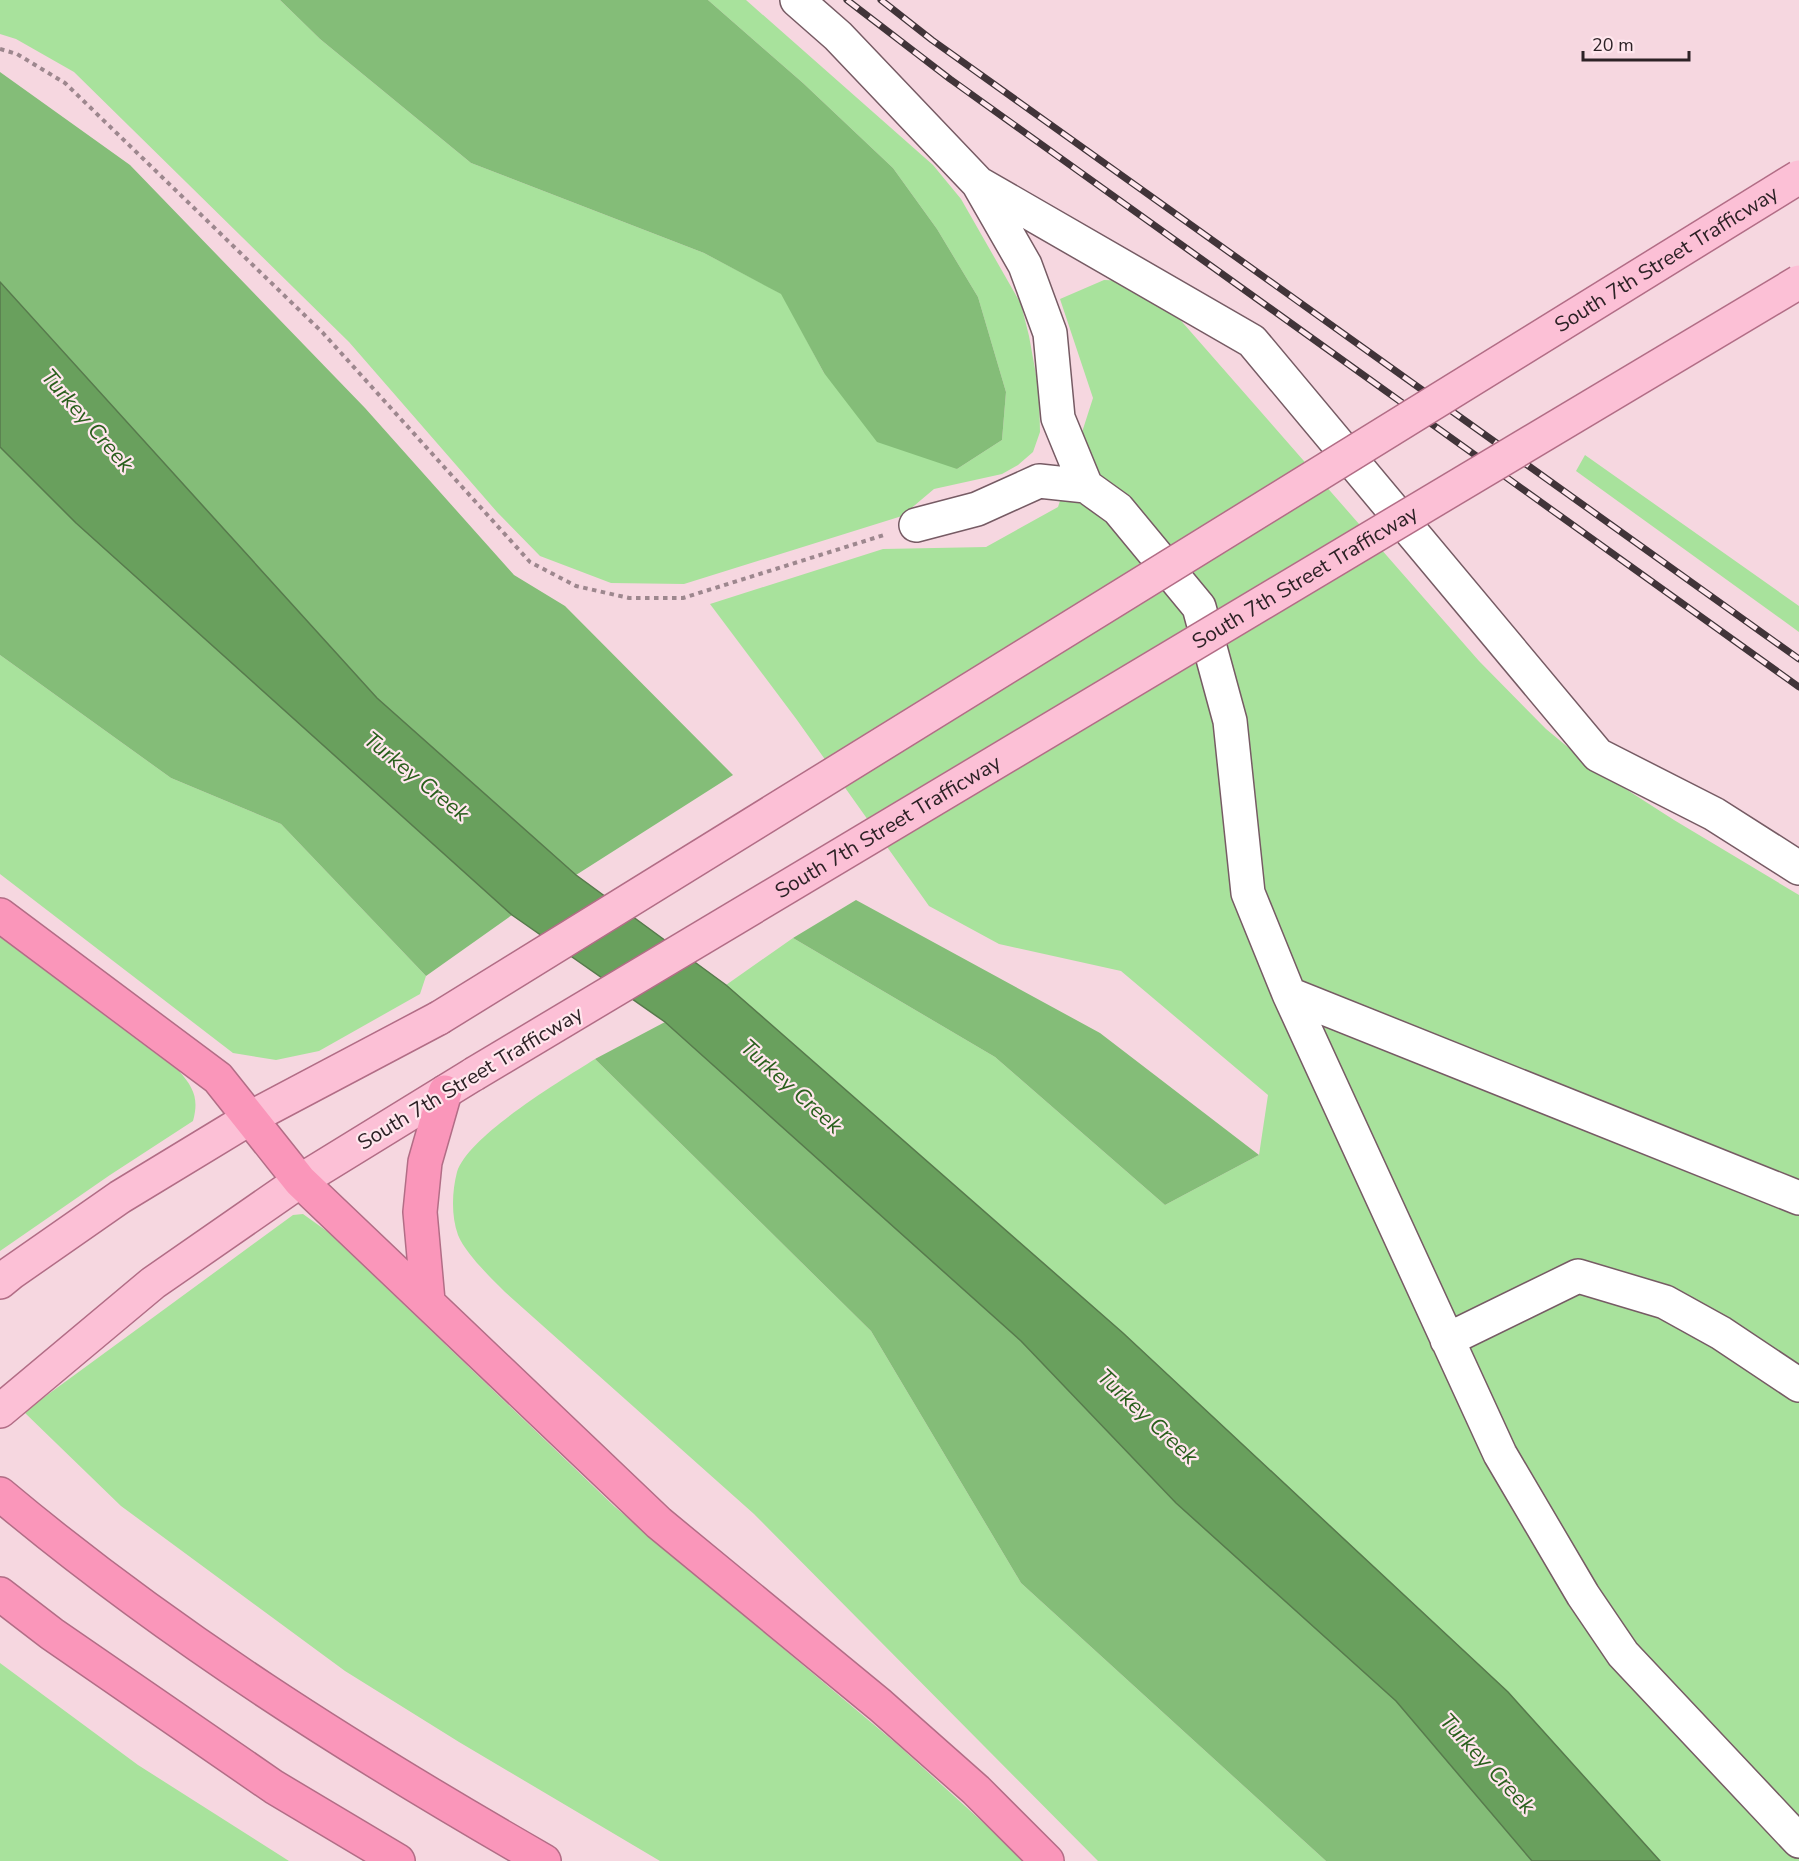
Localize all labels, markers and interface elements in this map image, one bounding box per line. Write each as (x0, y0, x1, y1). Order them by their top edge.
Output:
scale bar (1583, 24, 1690, 62)
text: 20 m (1592, 33, 1634, 57)
street label: South 7th Street Trafficway (1549, 179, 1784, 339)
water label: Turkey Creek (34, 362, 141, 480)
street label: South 7th Street Trafficway (1187, 499, 1423, 656)
water label: Turkey Creek (357, 725, 476, 829)
street label: South 7th Street Trafficway (770, 748, 1006, 905)
street label: South 7th Street Trafficway (352, 999, 588, 1156)
water label: Turkey Creek (734, 1033, 850, 1141)
water label: Turkey Creek (1090, 1362, 1205, 1472)
water label: Turkey Creek (1433, 1707, 1543, 1821)

